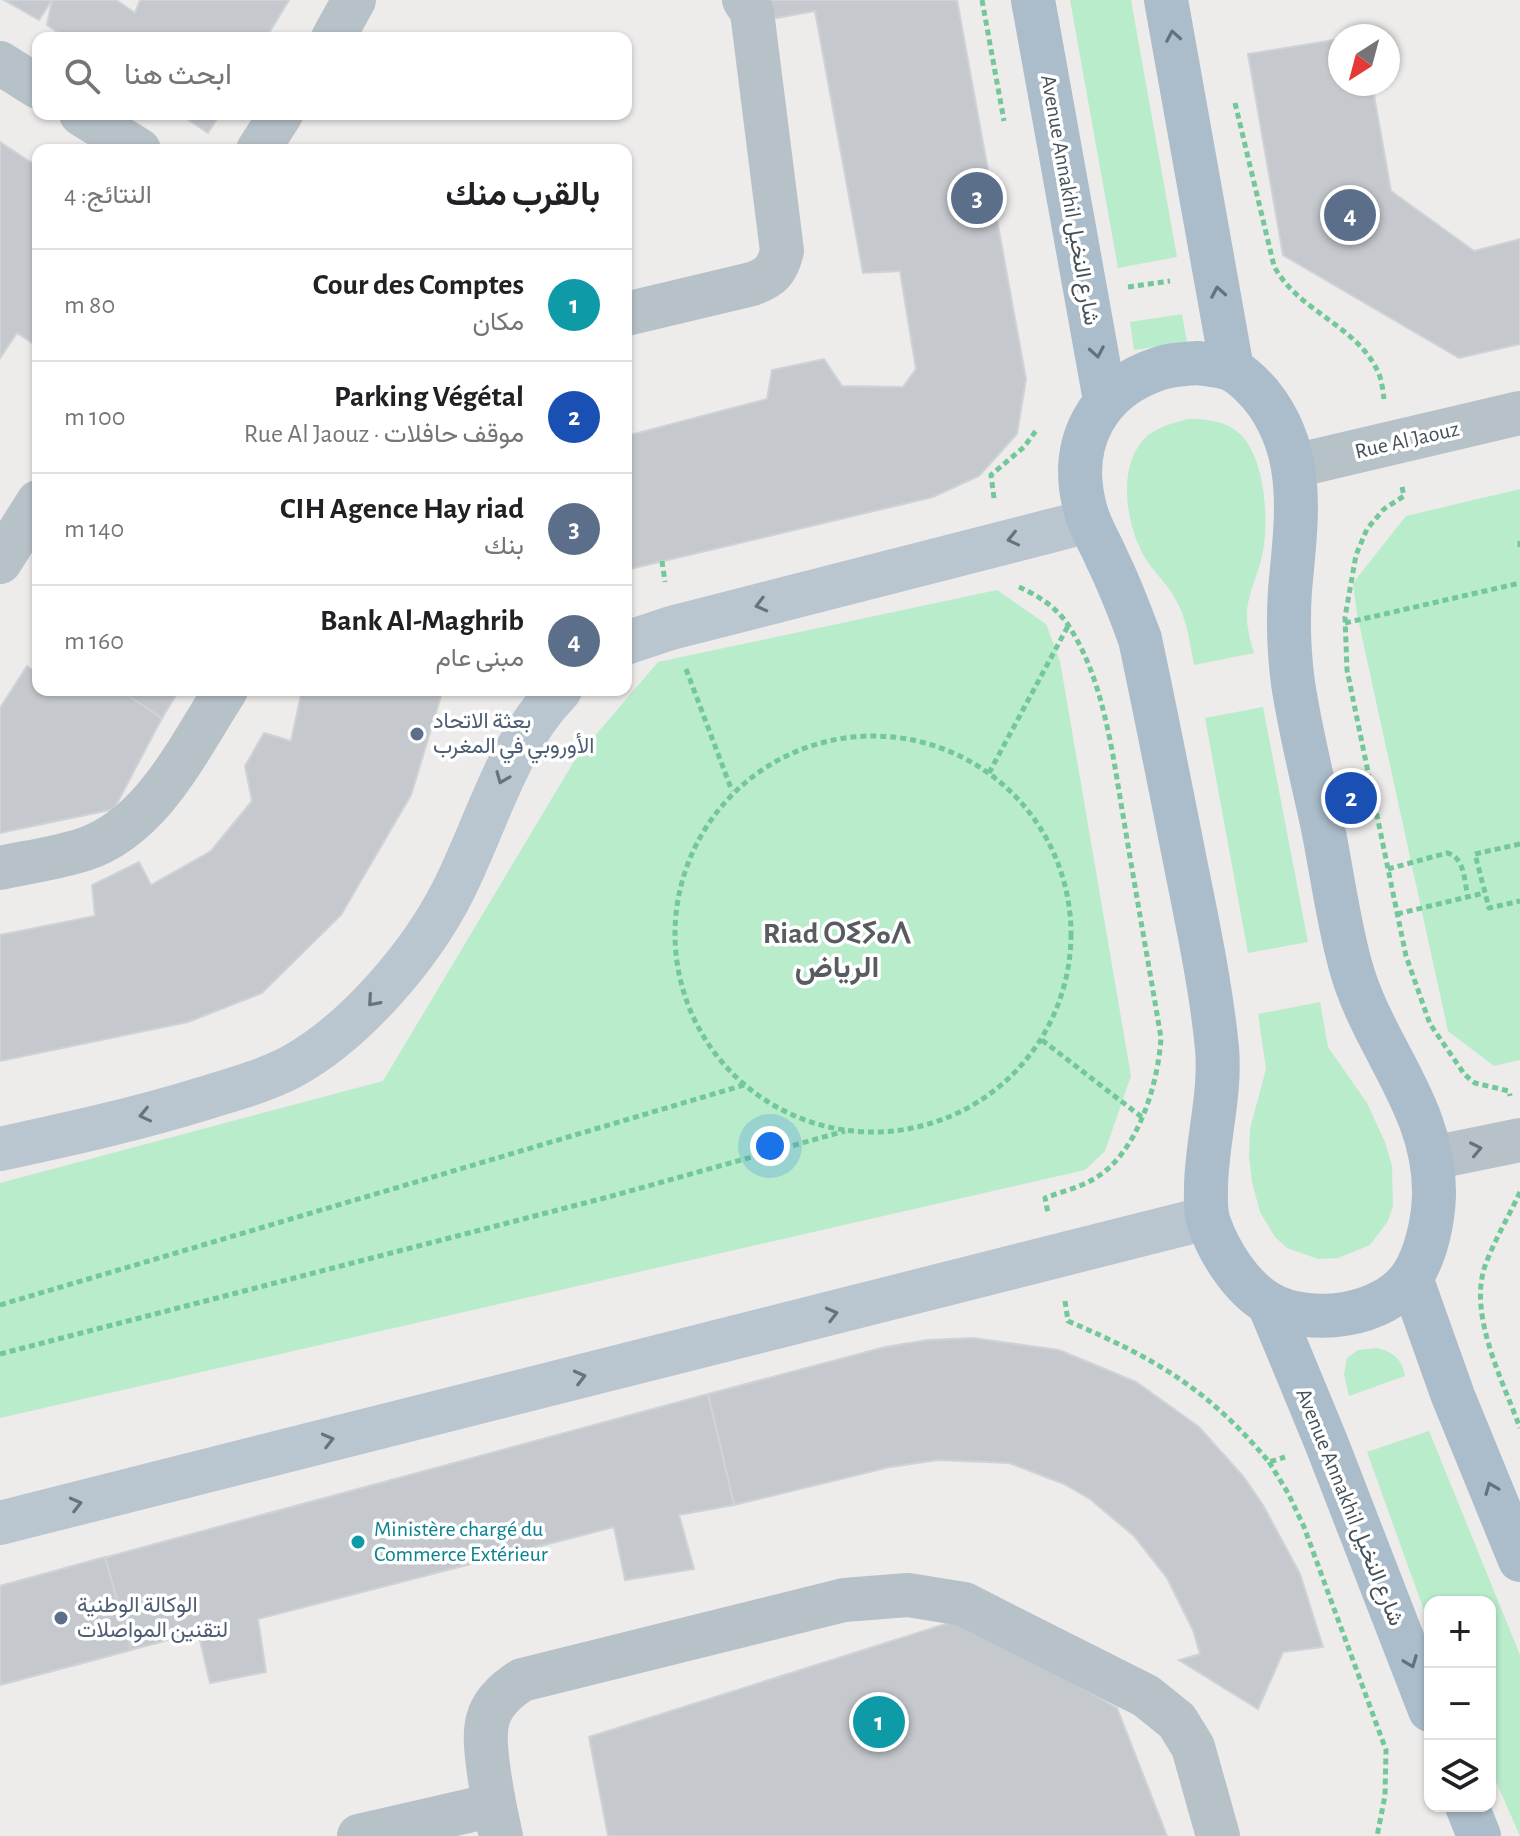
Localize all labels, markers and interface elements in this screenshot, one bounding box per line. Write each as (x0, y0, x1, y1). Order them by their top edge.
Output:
north arrow (1328, 24, 1400, 96)
one-way arrow (1165, 29, 1182, 43)
search box (32, 32, 632, 120)
icon: search (60, 54, 104, 98)
text: ابحث هنا (124, 60, 232, 90)
street label: Avenue Annakhil شارع النخيل (1034, 73, 1103, 327)
pin: 3 (951, 168, 1003, 228)
text: بالقرب منك (446, 178, 600, 212)
text: النتائج: 4 (64, 182, 152, 208)
pin: 4 (1324, 185, 1376, 245)
text: Cour des Comptes (313, 270, 524, 300)
one-way arrow (1211, 285, 1228, 299)
text: 80 m (64, 292, 115, 318)
text: 1 (569, 292, 579, 318)
text: مكان (472, 309, 524, 335)
one-way arrow (1087, 346, 1104, 359)
text: Parking Végétal (334, 382, 524, 412)
text: 100 m (64, 404, 126, 430)
text: 2 (568, 404, 580, 430)
street label: Rue Al Jaouz (1353, 417, 1461, 463)
text: موقف حافلات · Rue Al Jaouz (244, 421, 524, 447)
text: CIH Agence Hay riad (280, 494, 524, 524)
text: 140 m (64, 516, 124, 542)
text: 3 (568, 516, 580, 542)
one-way arrow (1006, 530, 1020, 547)
text: بنك (484, 533, 524, 559)
one-way arrow (755, 595, 769, 612)
text: Bank Al-Maghrib (320, 606, 524, 636)
text: 160 m (64, 628, 124, 654)
text: 4 (567, 628, 581, 654)
text: مبنى عام (435, 645, 524, 671)
place label: بعثة الاتحاد الأوروبي في المغرب (433, 710, 594, 764)
marker: بعثة الاتحاد الأوروبي في المغرب (408, 725, 426, 743)
pin: 2 (1325, 768, 1377, 828)
one-way arrow (496, 770, 512, 784)
district label: Riad ⵔⵉⵢⴰⴷ الرياض (763, 919, 911, 985)
one-way arrow (368, 991, 382, 1006)
one-way arrow (138, 1106, 152, 1123)
your location (750, 1126, 790, 1166)
one-way arrow (1469, 1141, 1482, 1158)
one-way arrow (825, 1306, 839, 1323)
one-way arrow (573, 1369, 586, 1386)
street label: Avenue Annakhil شارع النخيل (1289, 1385, 1408, 1630)
one-way arrow (320, 1433, 334, 1450)
one-way arrow (1484, 1482, 1500, 1496)
one-way arrow (68, 1496, 82, 1513)
place label: Ministère chargé du Commerce Extérieur (374, 1518, 548, 1565)
marker: Ministère chargé du Commerce Extérieur (349, 1533, 367, 1551)
place label: الوكالة الوطنية لتقنين المواصلات (77, 1594, 228, 1643)
map controls (1424, 1596, 1496, 1812)
button: + (1424, 1596, 1496, 1668)
marker: الوكالة الوطنية لتقنين المواصلات (52, 1609, 70, 1627)
one-way arrow (1401, 1654, 1418, 1668)
button: − (1424, 1668, 1496, 1740)
pin: 1 (853, 1692, 905, 1752)
button: layers (1424, 1740, 1496, 1812)

